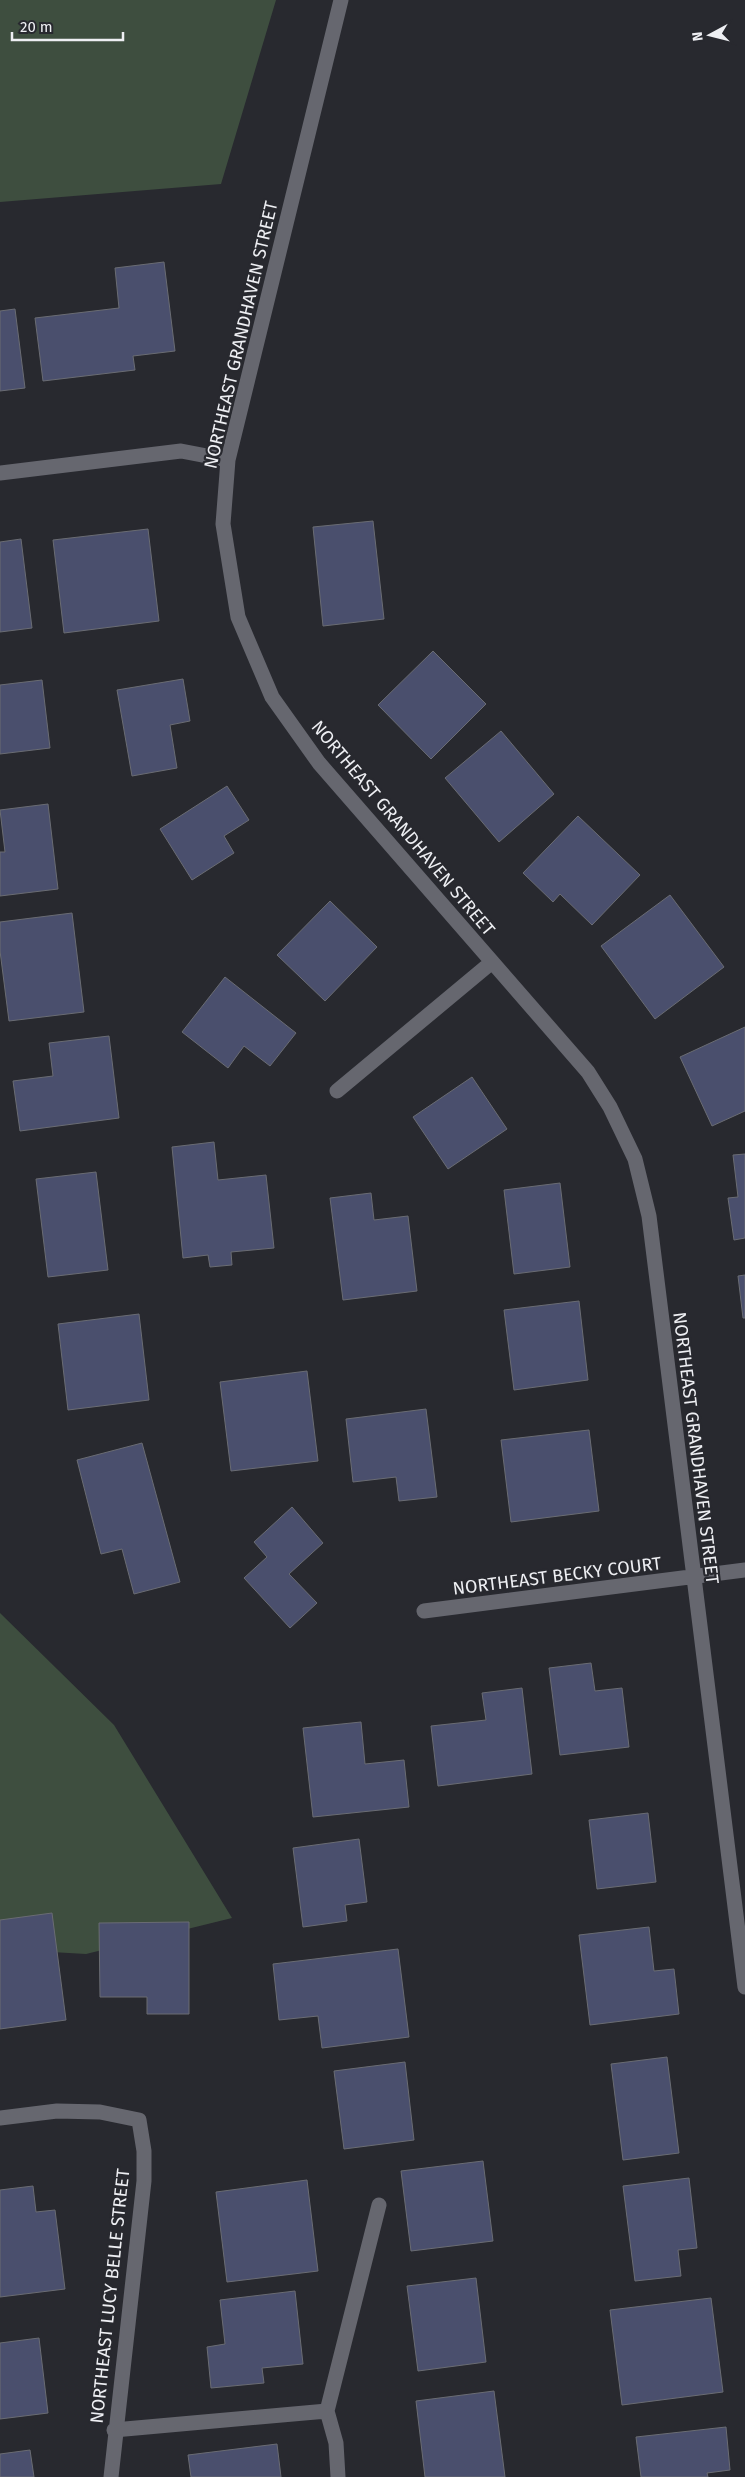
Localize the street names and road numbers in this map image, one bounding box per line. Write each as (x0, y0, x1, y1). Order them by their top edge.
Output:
street label: NORTHEAST GRANDHAVEN STREET (199, 198, 283, 471)
street label: NORTHEAST GRANDHAVEN STREET (307, 716, 500, 941)
street label: NORTHEAST GRANDHAVEN STREET (668, 1311, 724, 1586)
street label: NORTHEAST BECKY COURT (451, 1552, 663, 1600)
street label: NORTHEAST LUCY BELLE STREET (86, 2167, 134, 2425)

